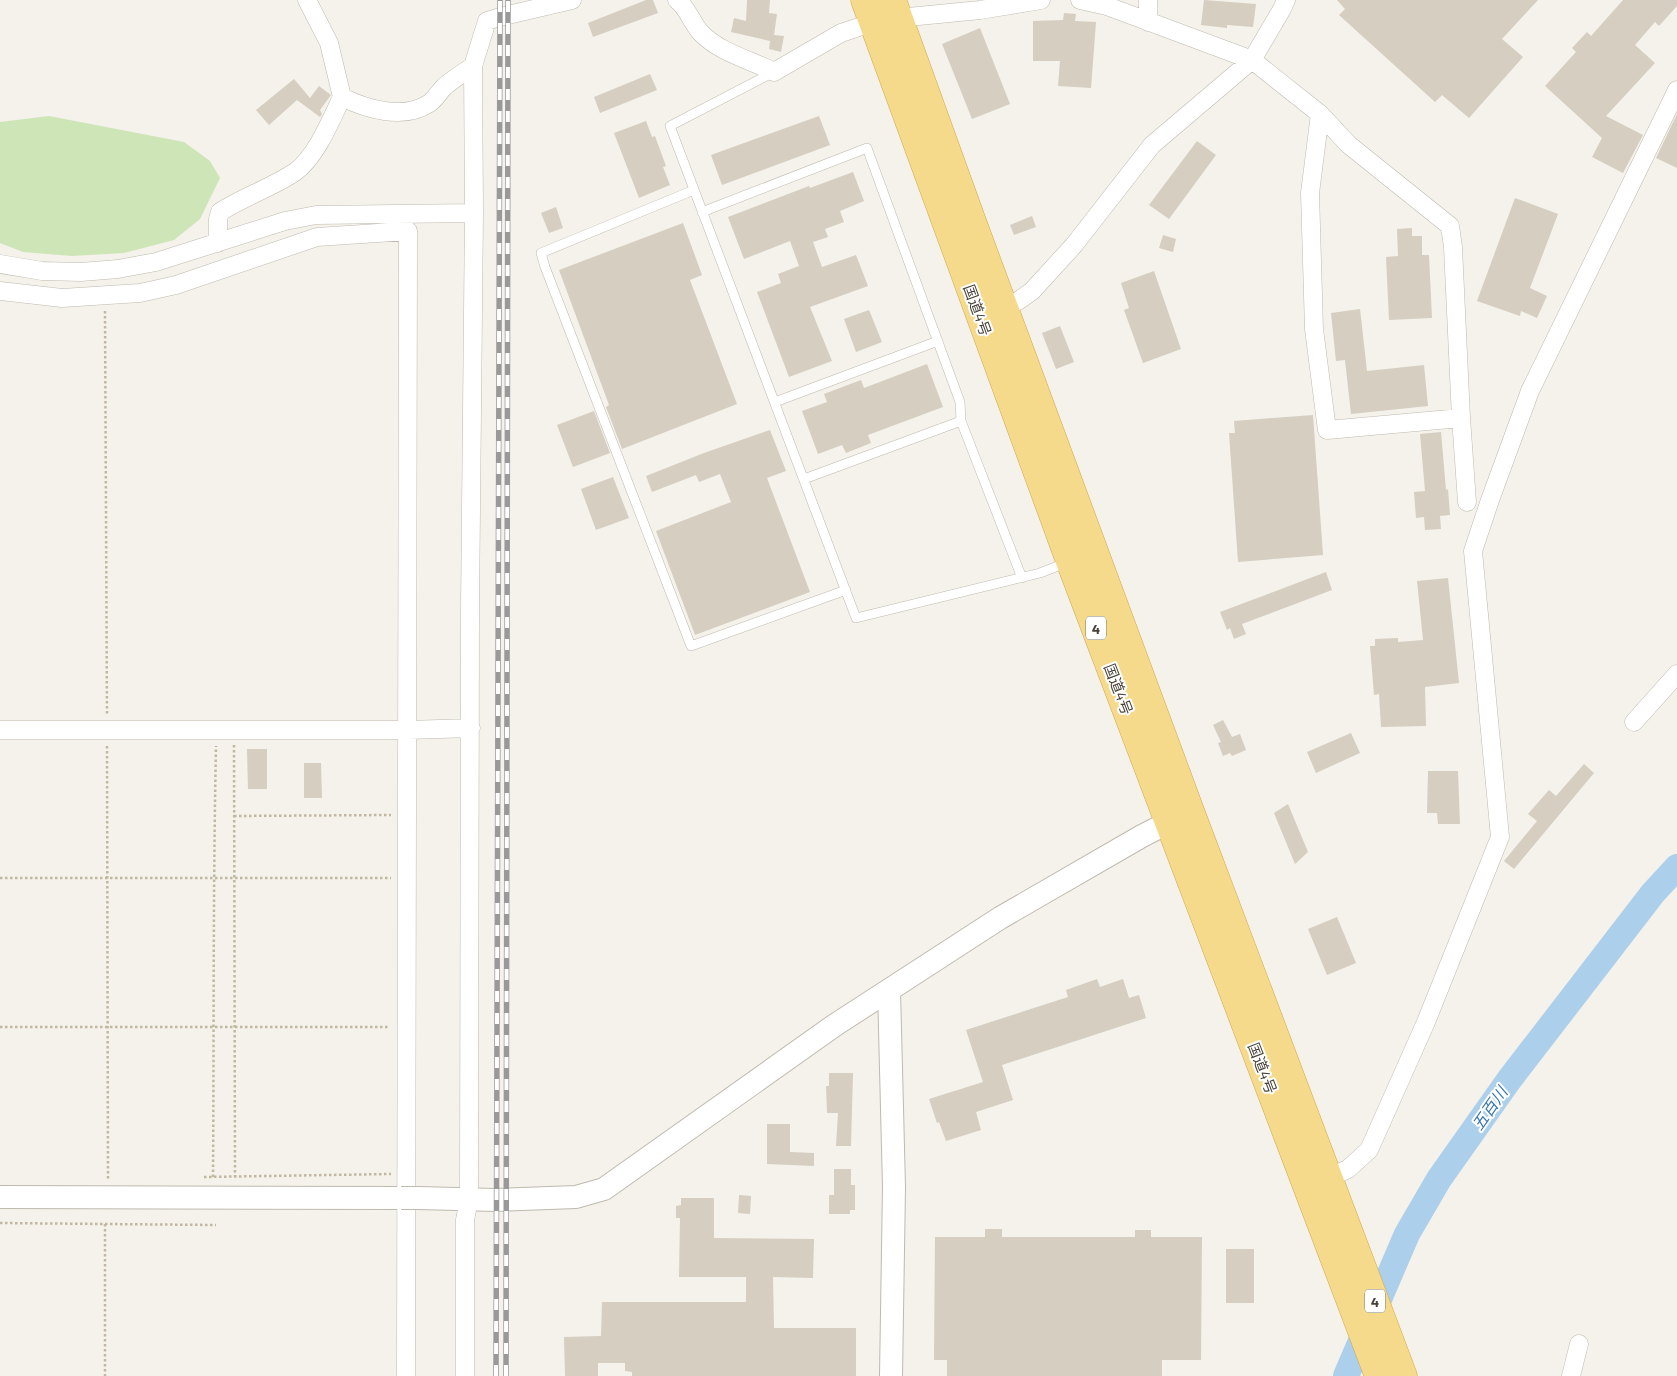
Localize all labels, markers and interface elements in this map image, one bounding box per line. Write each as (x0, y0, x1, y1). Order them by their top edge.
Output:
street label: 国道4号 (960, 282, 996, 338)
road number: 4 (1086, 616, 1106, 640)
street label: 国道4号 (1101, 661, 1137, 717)
street label: 国道4号 (1245, 1040, 1281, 1096)
water label: 五百川 (1467, 1081, 1512, 1133)
road number: 4 (1365, 1290, 1385, 1312)

